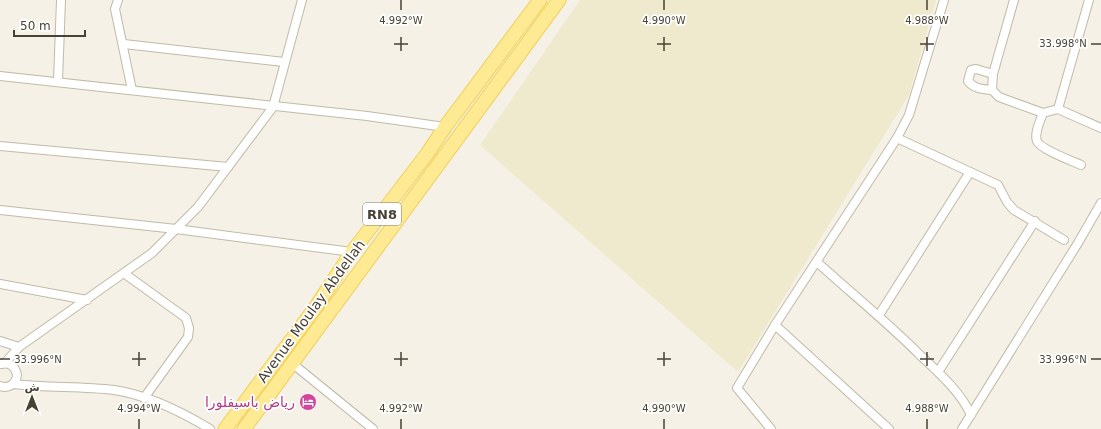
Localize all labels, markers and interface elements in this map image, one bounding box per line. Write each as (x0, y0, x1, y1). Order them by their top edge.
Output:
scale bar (14, 12, 85, 38)
text: 4.992°W (379, 15, 423, 26)
text: 4.990°W (642, 15, 686, 26)
text: 4.988°W (905, 15, 949, 26)
text: 50 m (20, 19, 51, 33)
text: 33.998°N (1039, 38, 1087, 49)
road number: RN8 (363, 203, 401, 225)
street label: Avenue Moulay Abdellah (254, 237, 368, 385)
text: 33.996°N (14, 354, 62, 365)
text: 33.996°N (1039, 354, 1087, 365)
north arrow (12, 377, 52, 417)
text: ش (24, 381, 40, 394)
hotel icon: رياض باسيفلورا (298, 392, 318, 412)
place label: رياض باسيفلورا (205, 394, 295, 411)
text: 4.994°W (117, 403, 161, 414)
text: 4.992°W (379, 403, 423, 414)
text: 4.990°W (642, 403, 686, 414)
text: 4.988°W (905, 403, 949, 414)

